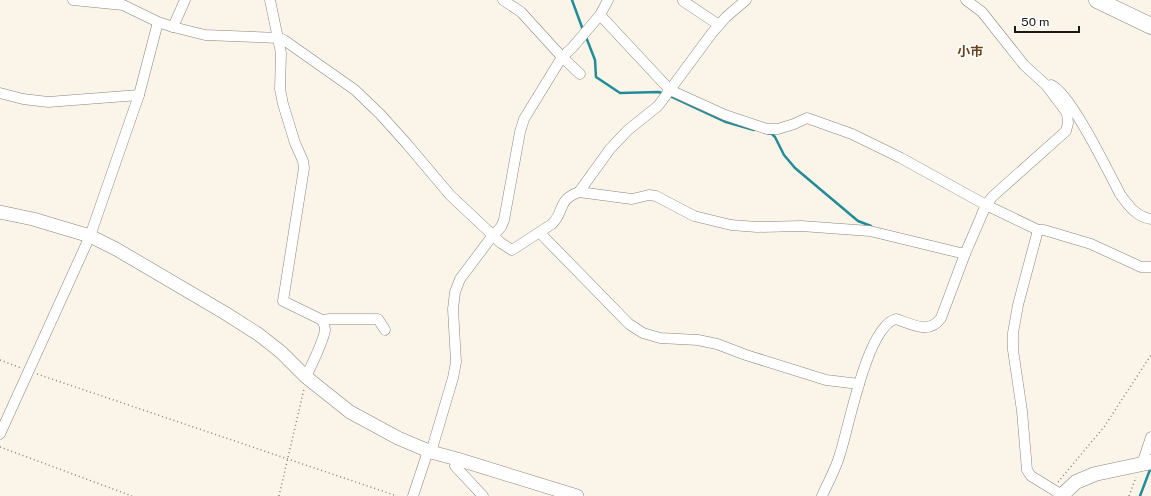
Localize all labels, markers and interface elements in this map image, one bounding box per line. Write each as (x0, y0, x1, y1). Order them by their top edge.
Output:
scale bar (1015, 8, 1079, 34)
text: 50 m (1021, 15, 1049, 29)
district label: 小市 (957, 44, 983, 59)

